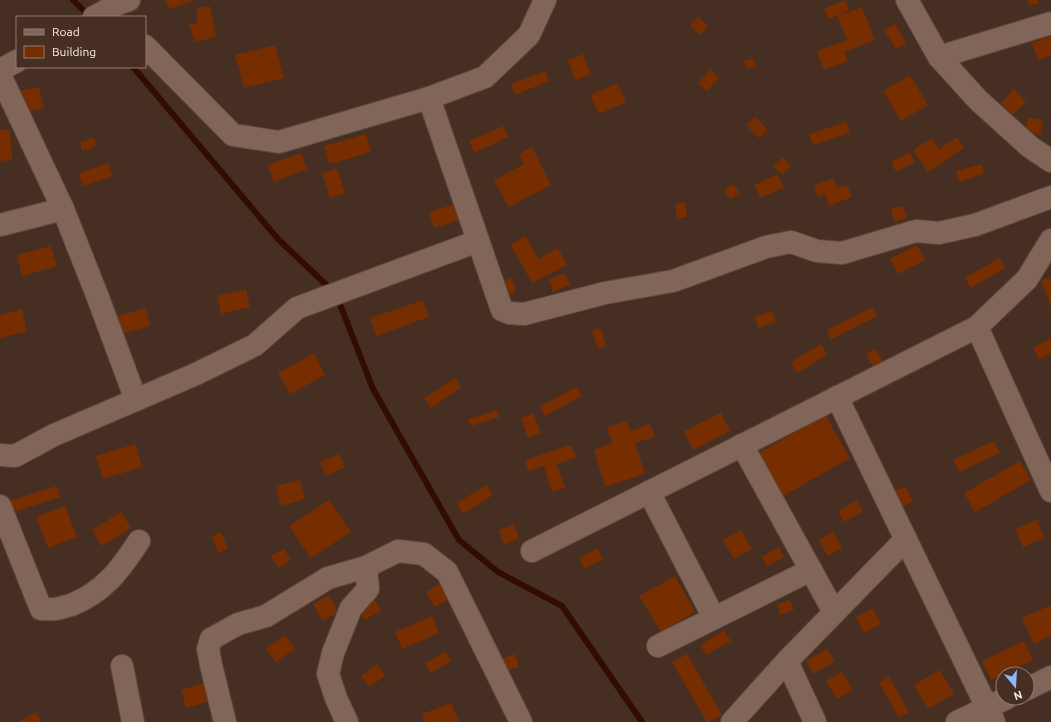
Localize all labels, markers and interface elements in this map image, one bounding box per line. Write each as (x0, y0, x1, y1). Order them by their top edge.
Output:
legend (16, 16, 146, 68)
text: Road (52, 25, 80, 38)
text: Building (52, 45, 96, 58)
north arrow (995, 666, 1035, 706)
text: N (1012, 689, 1024, 702)

